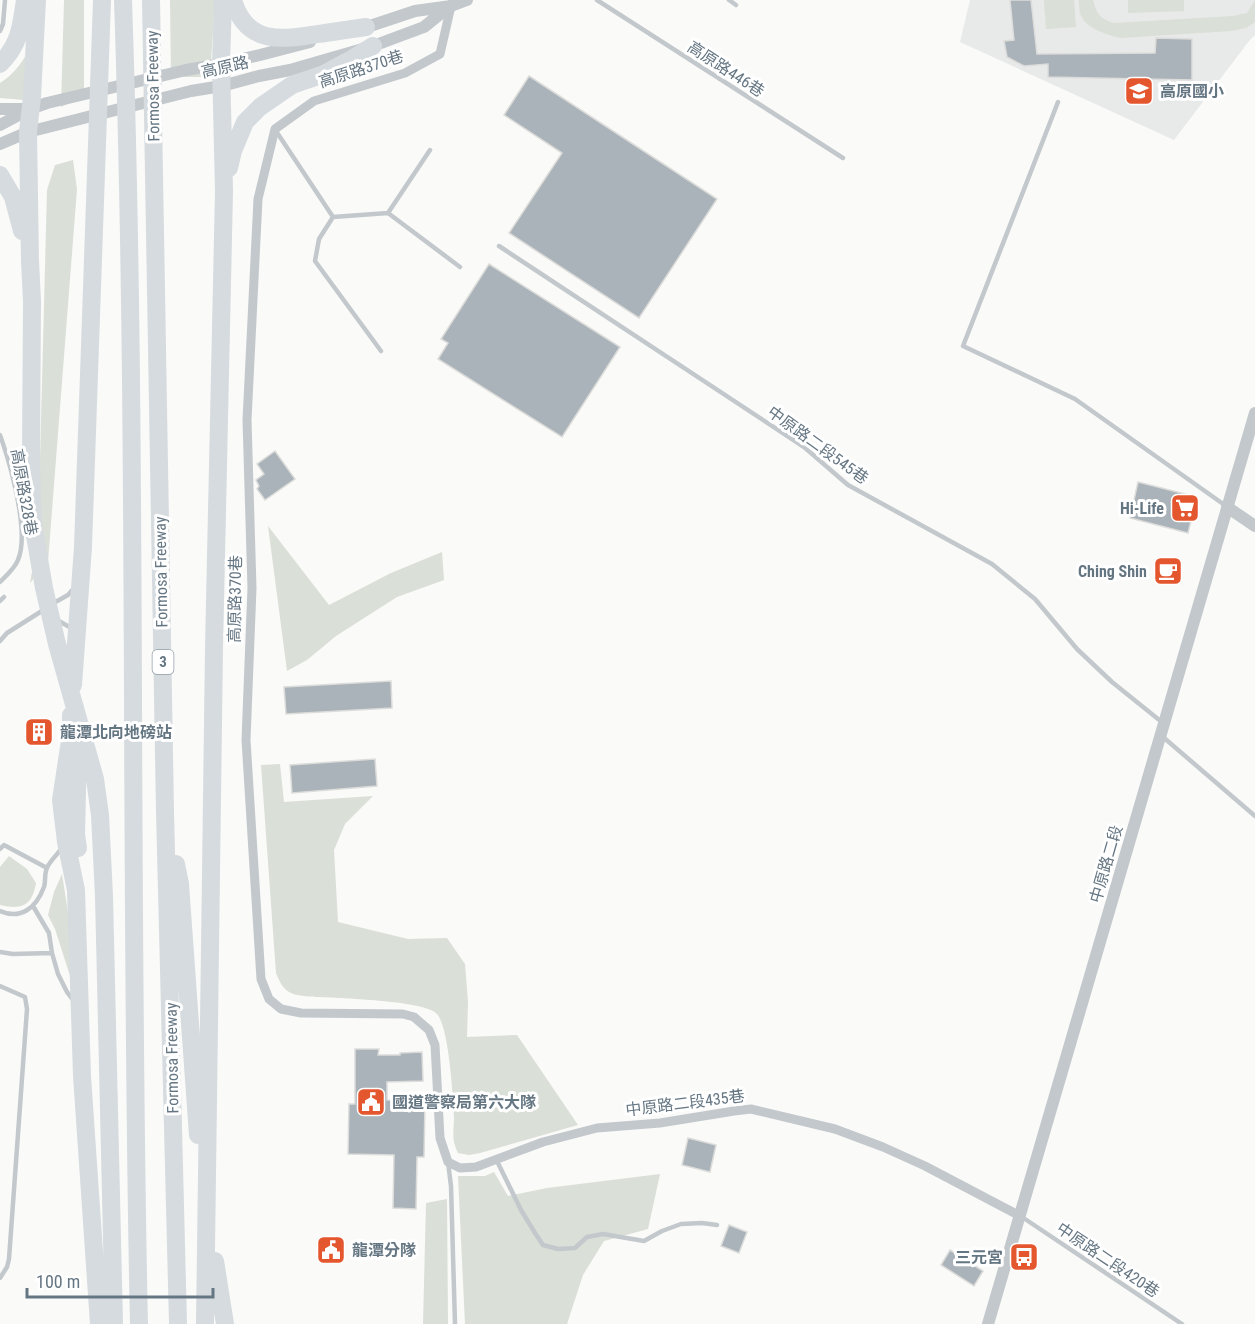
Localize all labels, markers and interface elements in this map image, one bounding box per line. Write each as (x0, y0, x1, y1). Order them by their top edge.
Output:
street label: Formosa Freeway (143, 30, 163, 142)
street label: 高原路446巷 (684, 37, 768, 101)
street label: 高原路370巷 (316, 46, 406, 92)
street label: 高原路 (199, 52, 251, 82)
school or university icon: 高原國小 (1123, 75, 1155, 107)
place label: 高原國小 (1160, 82, 1224, 101)
street label: 中原路二段545巷 (764, 402, 872, 488)
street label: 高原路328巷 (7, 447, 41, 537)
supermarket icon: Hi-Life (1169, 492, 1201, 524)
place label: Hi-Life (1120, 499, 1164, 518)
street label: Formosa Freeway (151, 516, 171, 628)
street label: 高原路370巷 (225, 555, 245, 643)
cafe icon: Ching Shin (1152, 555, 1184, 587)
place label: Ching Shin (1078, 562, 1147, 581)
road number: 3 (152, 650, 174, 674)
building icon: 龍潭北向地磅站 (23, 716, 55, 748)
place label: 龍潭北向地磅站 (60, 723, 172, 742)
street label: 中原路二段 (1086, 823, 1126, 905)
street label: Formosa Freeway (162, 1002, 182, 1114)
public building icon: 國道警察局第六大隊 (355, 1086, 387, 1118)
street label: 中原路二段435巷 (624, 1086, 746, 1120)
place label: 國道警察局第六大隊 (392, 1093, 536, 1112)
street label: 中原路二段420巷 (1053, 1219, 1163, 1301)
public building icon: 龍潭分隊 (315, 1234, 347, 1266)
place label: 龍潭分隊 (352, 1241, 416, 1260)
bus stop icon: 三元宮 (1008, 1241, 1040, 1273)
place label: 三元宮 (955, 1248, 1003, 1267)
scale bar (27, 1261, 213, 1299)
text: 100 m (36, 1271, 80, 1292)

